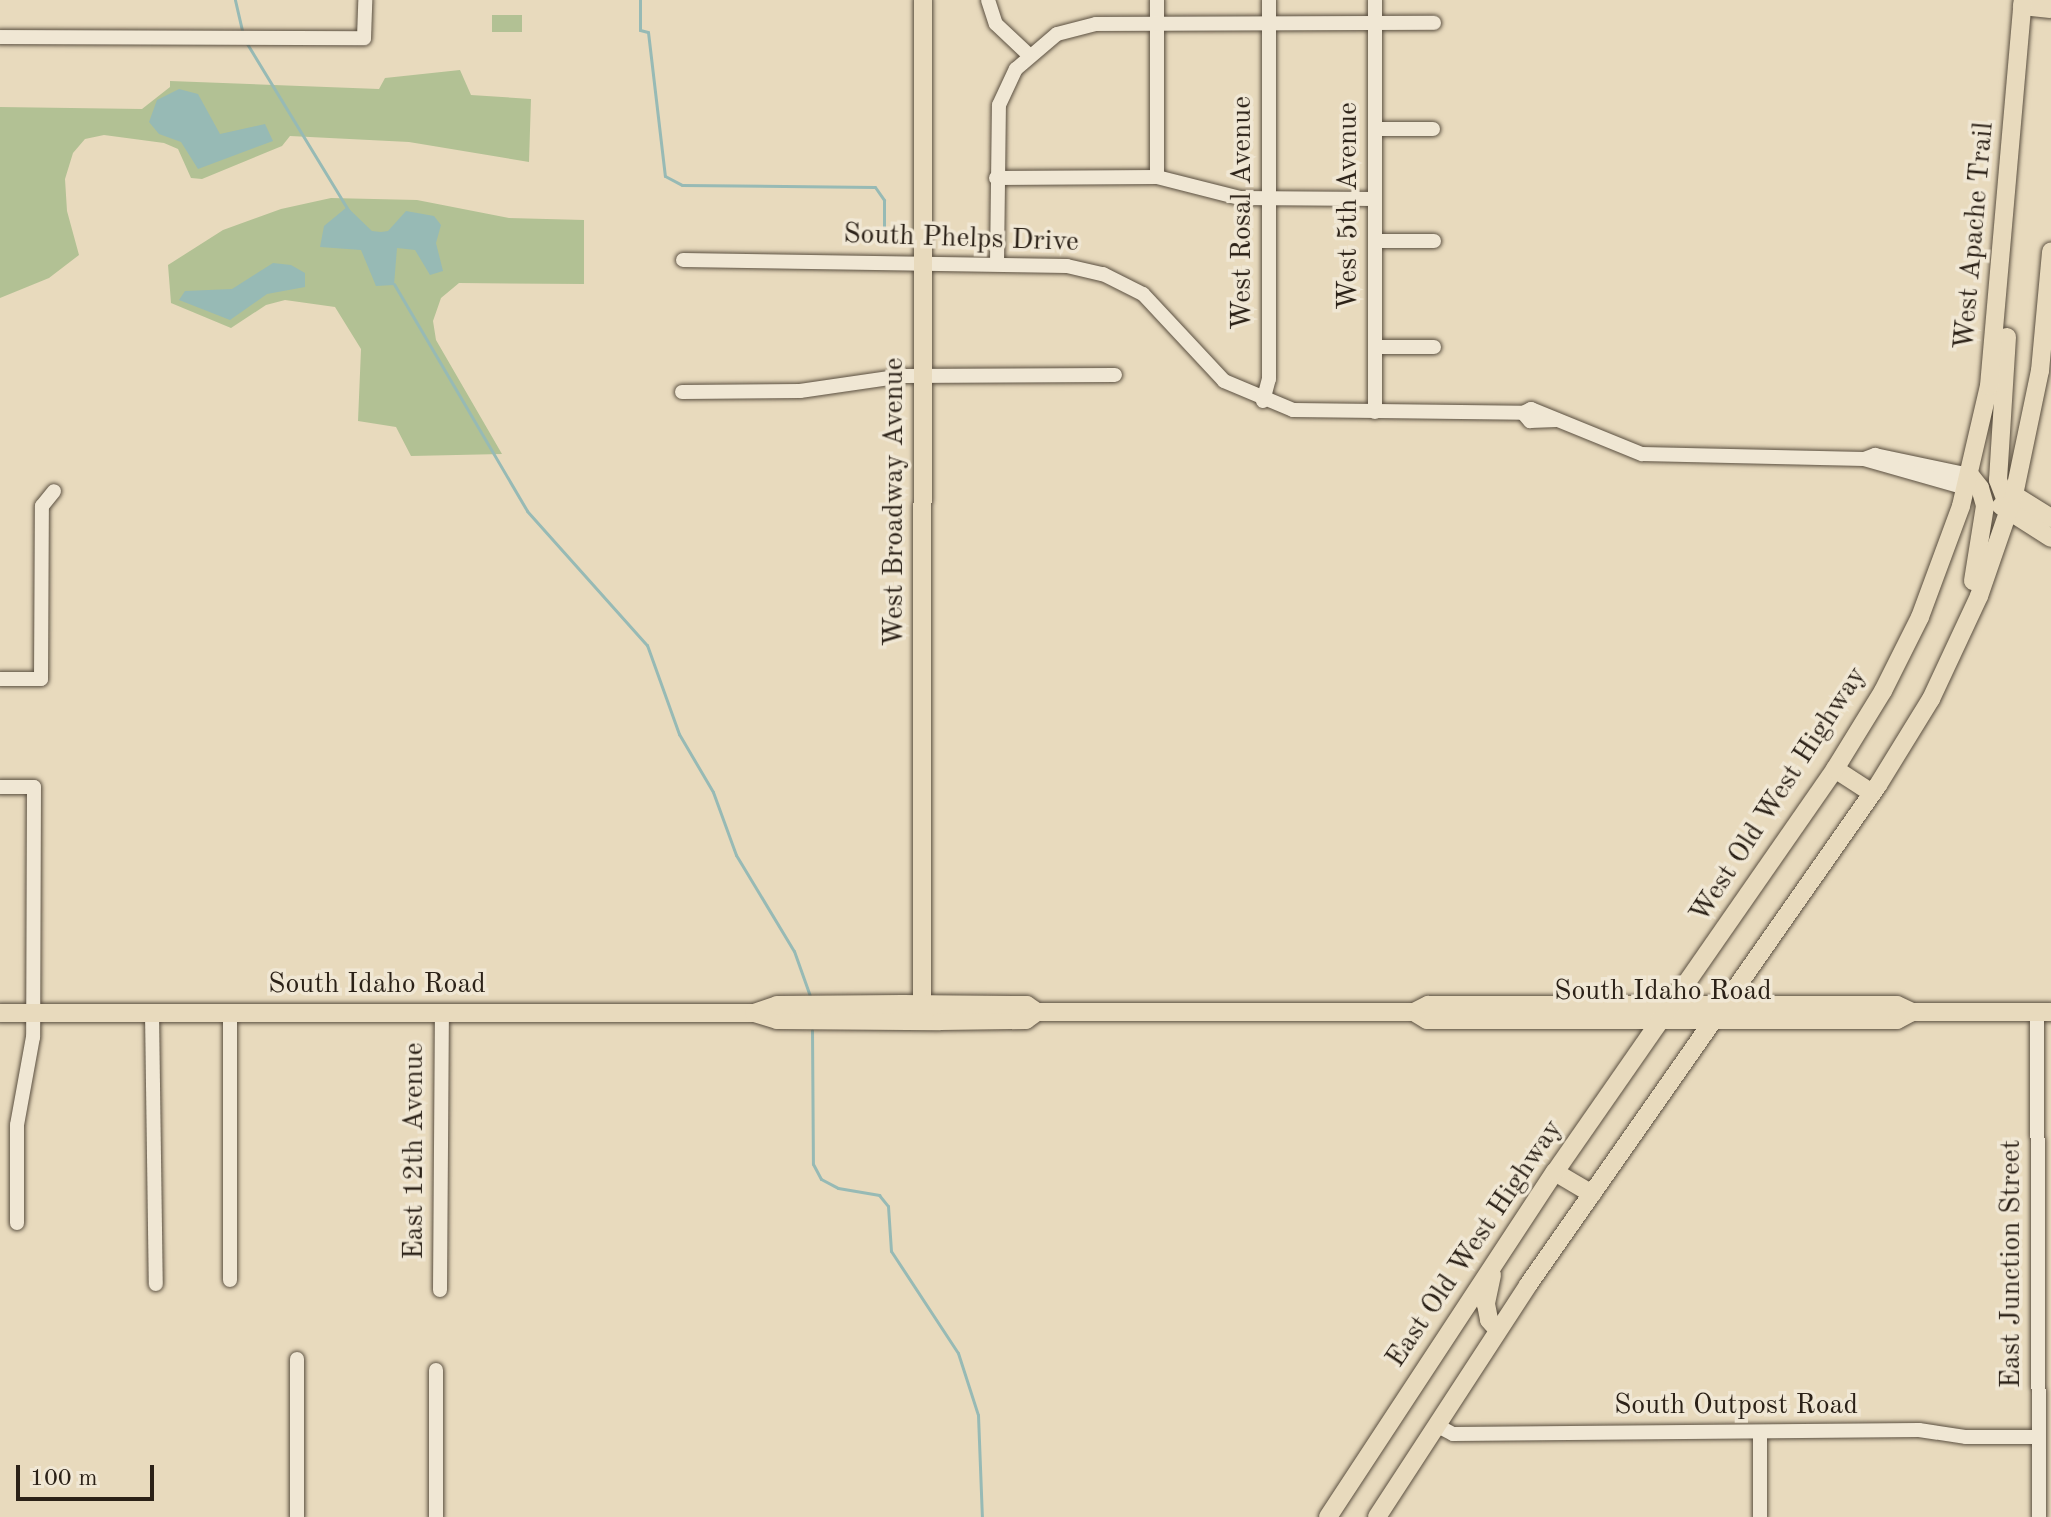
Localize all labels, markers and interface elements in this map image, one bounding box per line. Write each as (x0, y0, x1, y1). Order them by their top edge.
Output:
street label: West Rosal Avenue (1226, 96, 1260, 330)
street label: West 5th Avenue (1332, 102, 1366, 310)
street label: West Apache Trail (1948, 121, 2002, 351)
street label: South Phelps Drive (843, 218, 1079, 260)
street label: West Broadway Avenue (878, 358, 912, 646)
street label: West Old West Highway (1684, 661, 1874, 929)
street label: South Idaho Road (268, 968, 486, 1002)
street label: South Idaho Road (1554, 975, 1772, 1009)
street label: East 12th Avenue (398, 1042, 432, 1260)
street label: East Old West Highway (1380, 1114, 1570, 1374)
street label: East Junction Street (1995, 1140, 2029, 1388)
street label: South Outpost Road (1614, 1389, 1858, 1423)
scale bar (20, 1449, 158, 1499)
text: 100 m (30, 1467, 98, 1491)

